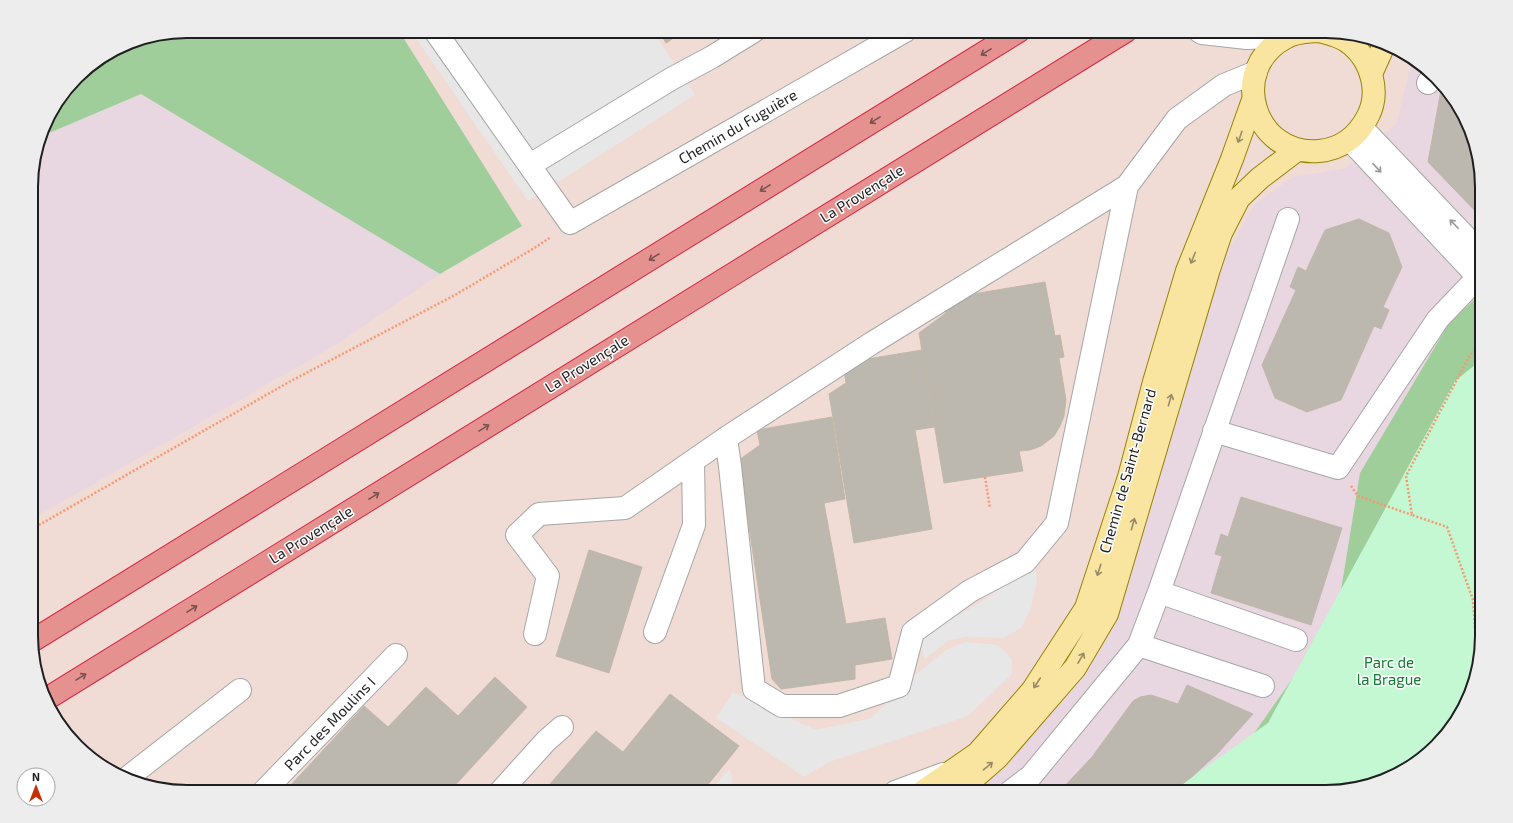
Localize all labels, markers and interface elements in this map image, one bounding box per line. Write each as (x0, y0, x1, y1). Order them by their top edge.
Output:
one-way arrow (980, 48, 992, 56)
street label: Chemin du Fuguière (675, 85, 800, 167)
one-way arrow (870, 116, 881, 124)
one-way arrow (1236, 130, 1243, 143)
street label: La Provençale (816, 160, 907, 227)
one-way arrow (1372, 163, 1381, 173)
one-way arrow (759, 185, 771, 193)
one-way arrow (1449, 219, 1459, 229)
one-way arrow (1188, 251, 1196, 263)
one-way arrow (648, 253, 660, 261)
street label: La Provençale (541, 330, 632, 397)
street label: Chemin de Saint-Bernard (1095, 386, 1159, 555)
one-way arrow (1167, 393, 1174, 406)
one-way arrow (478, 424, 489, 432)
one-way arrow (368, 492, 380, 500)
street label: La Provençale (265, 501, 356, 568)
one-way arrow (1130, 518, 1137, 531)
one-way arrow (1094, 563, 1102, 575)
one-way arrow (186, 605, 197, 613)
one-way arrow (1078, 652, 1086, 664)
park label: Parc de la Brague (1357, 653, 1421, 688)
one-way arrow (75, 673, 87, 681)
street label: Parc des Moulins I (280, 673, 379, 774)
one-way arrow (1033, 677, 1041, 688)
one-way arrow (982, 762, 993, 771)
north arrow (16, 767, 56, 807)
text: N (32, 770, 40, 783)

